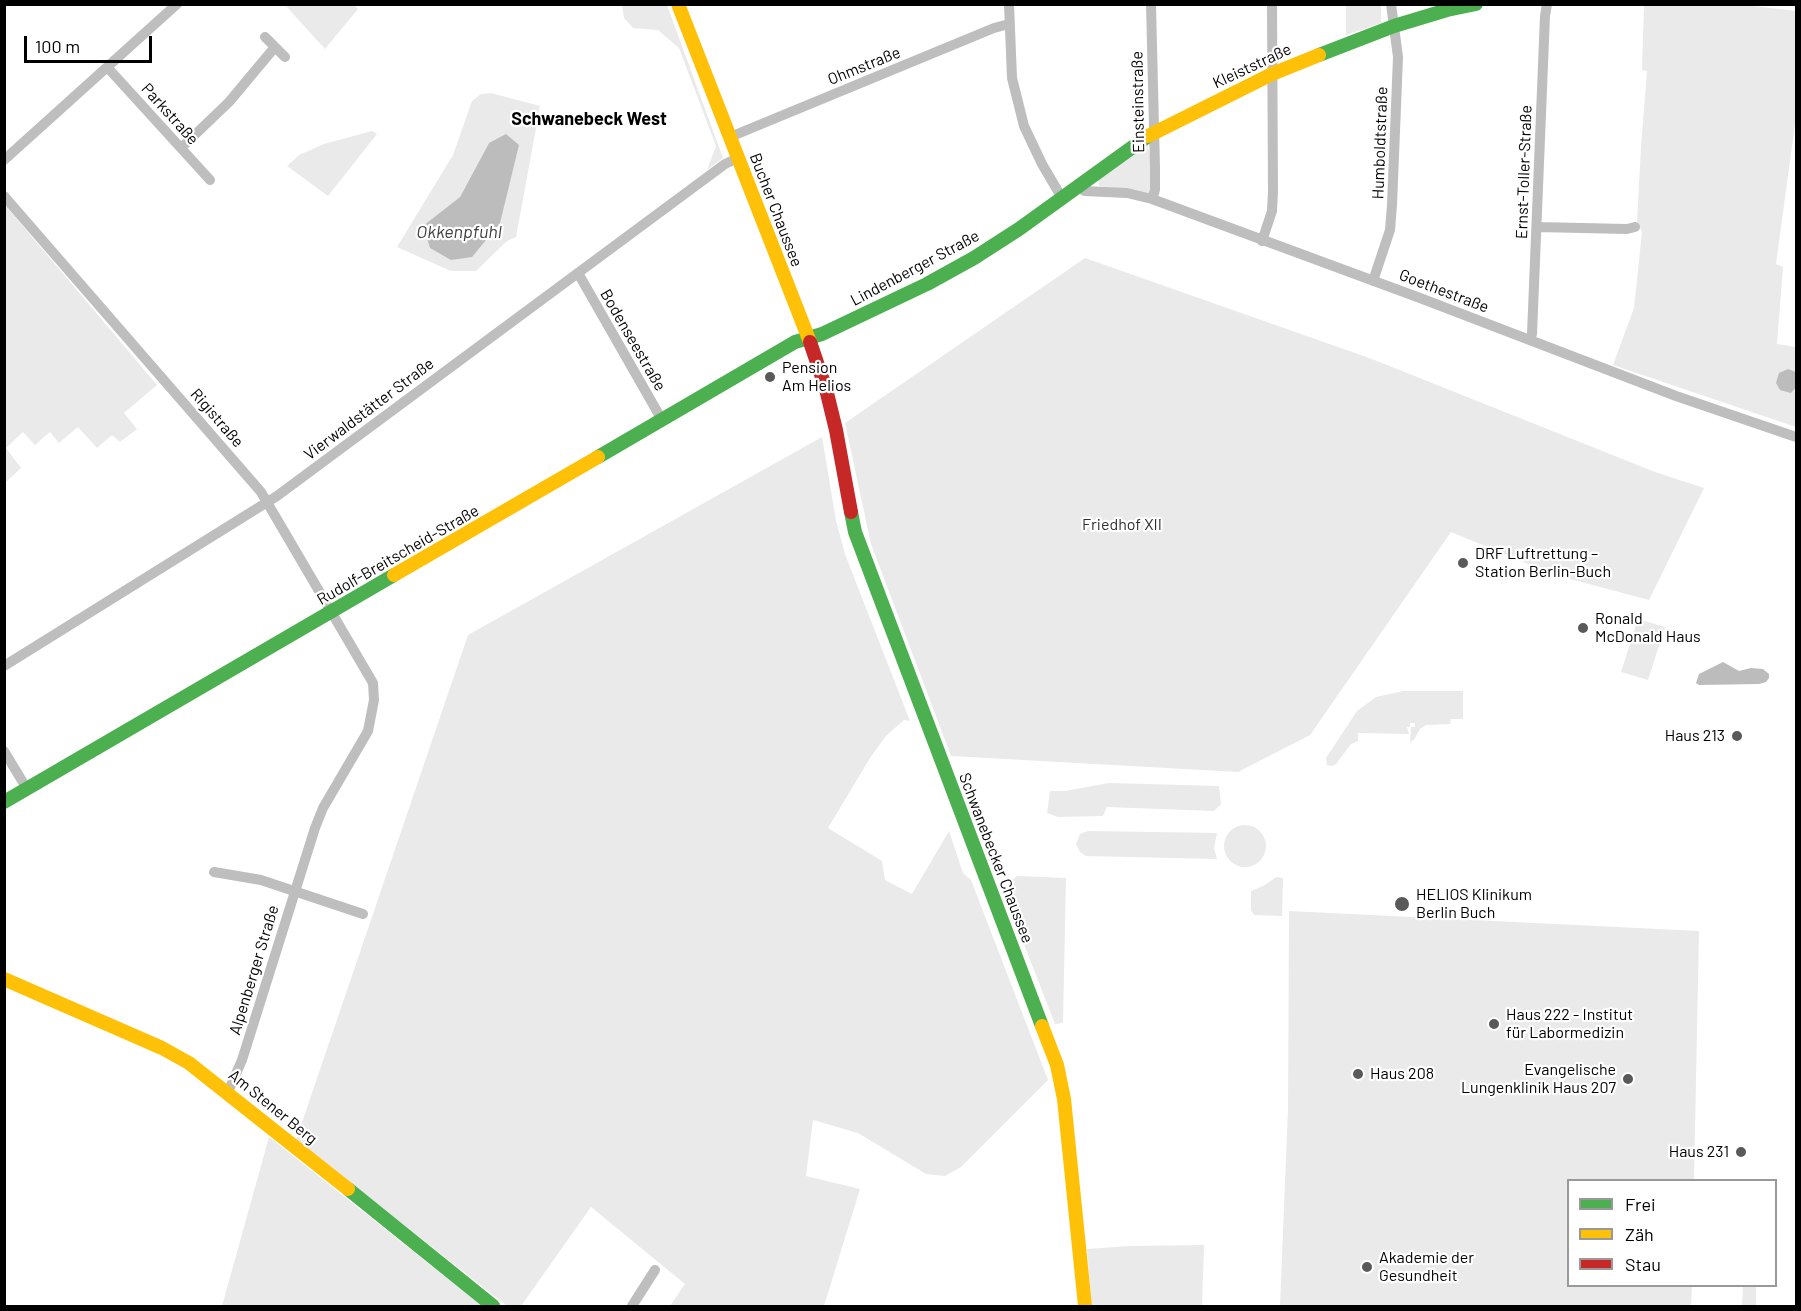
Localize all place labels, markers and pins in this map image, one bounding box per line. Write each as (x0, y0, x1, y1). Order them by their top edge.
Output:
place label: Pension Am Helios (782, 358, 851, 396)
marker: Pension Am Helios (763, 370, 777, 384)
place label: DRF Luftrettung – Station Berlin-Buch (1475, 544, 1611, 582)
marker: DRF Luftrettung – Station Berlin-Buch (1456, 556, 1470, 570)
place label: Ronald McDonald Haus (1595, 609, 1701, 647)
marker: Ronald McDonald Haus (1576, 621, 1590, 635)
place label: Haus 213 (1665, 726, 1725, 746)
marker: Haus 213 (1730, 729, 1744, 743)
place label: HELIOS Klinikum Berlin Buch (1416, 885, 1532, 923)
marker: HELIOS Klinikum Berlin Buch (1393, 895, 1411, 913)
place label: Haus 222 - Institut für Labormedizin (1506, 1005, 1633, 1043)
marker: Haus 222 - Institut für Labormedizin (1487, 1017, 1501, 1031)
place label: Evangelische Lungenklinik Haus 207 (1461, 1060, 1616, 1098)
place label: Haus 208 (1370, 1064, 1434, 1084)
marker: Haus 208 (1351, 1067, 1365, 1081)
marker: Evangelische Lungenklinik Haus 207 (1621, 1072, 1635, 1086)
place label: Haus 231 (1669, 1142, 1729, 1162)
marker: Haus 231 (1734, 1145, 1748, 1159)
place label: Akademie der Gesundheit (1379, 1248, 1474, 1286)
marker: Akademie der Gesundheit (1360, 1260, 1374, 1274)

